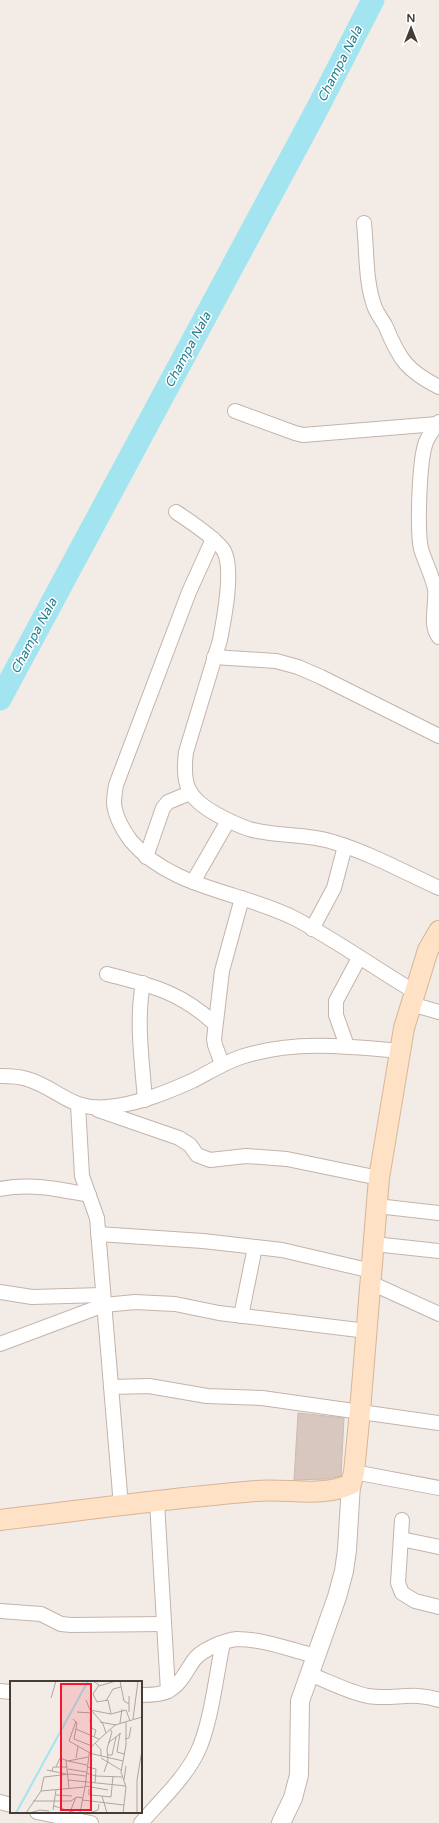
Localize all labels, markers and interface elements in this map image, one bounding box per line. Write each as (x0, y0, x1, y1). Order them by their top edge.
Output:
north arrow (391, 8, 431, 48)
text: N (407, 12, 415, 25)
water label: Champa Nala (314, 23, 366, 105)
water label: Champa Nala (161, 309, 215, 391)
water label: Champa Nala (7, 595, 61, 677)
inset map (10, 1681, 142, 1813)

